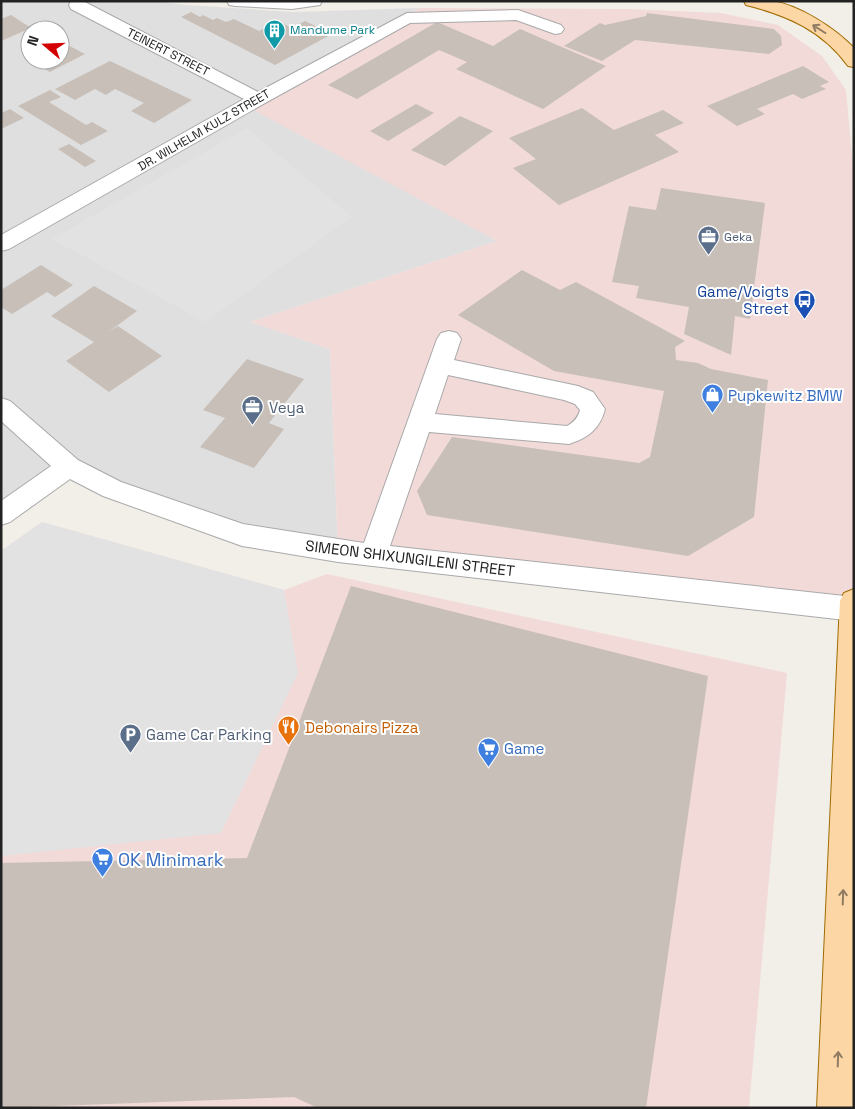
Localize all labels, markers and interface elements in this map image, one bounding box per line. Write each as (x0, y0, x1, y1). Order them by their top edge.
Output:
building icon: Mandume Park (262, 18, 286, 49)
north arrow (20, 20, 70, 70)
place label: Mandume Park (290, 22, 376, 38)
street label: TEINERT STREET (124, 24, 212, 80)
one-way arrow (812, 24, 826, 34)
text: N (23, 33, 43, 48)
street label: DR. WILHELM KULZ STREET (135, 86, 273, 174)
office icon: Geka (696, 225, 720, 256)
place label: Geka (724, 229, 752, 245)
place label: Game/Voigts Street (697, 282, 789, 318)
bus stop icon: Game/Voigts Street (793, 288, 817, 319)
shop icon: Pupkewitz BMW (700, 383, 724, 414)
place label: Pupkewitz BMW (728, 386, 843, 405)
office icon: Veya (241, 395, 265, 426)
place label: Veya (269, 398, 305, 417)
street label: SIMEON SHIXUNGILENI STREET (304, 536, 516, 580)
restaurant icon: Debonairs Pizza (277, 715, 301, 746)
place label: Debonairs Pizza (305, 718, 419, 737)
parking icon: Game Car Parking (118, 722, 142, 753)
place label: Game Car Parking (146, 725, 272, 744)
supermarket icon: Game (476, 736, 500, 767)
place label: Game (504, 739, 544, 758)
supermarket icon: OK Minimark (90, 847, 114, 878)
place label: OK Minimark (118, 848, 224, 871)
one-way arrow (839, 889, 848, 905)
one-way arrow (833, 1051, 842, 1067)

